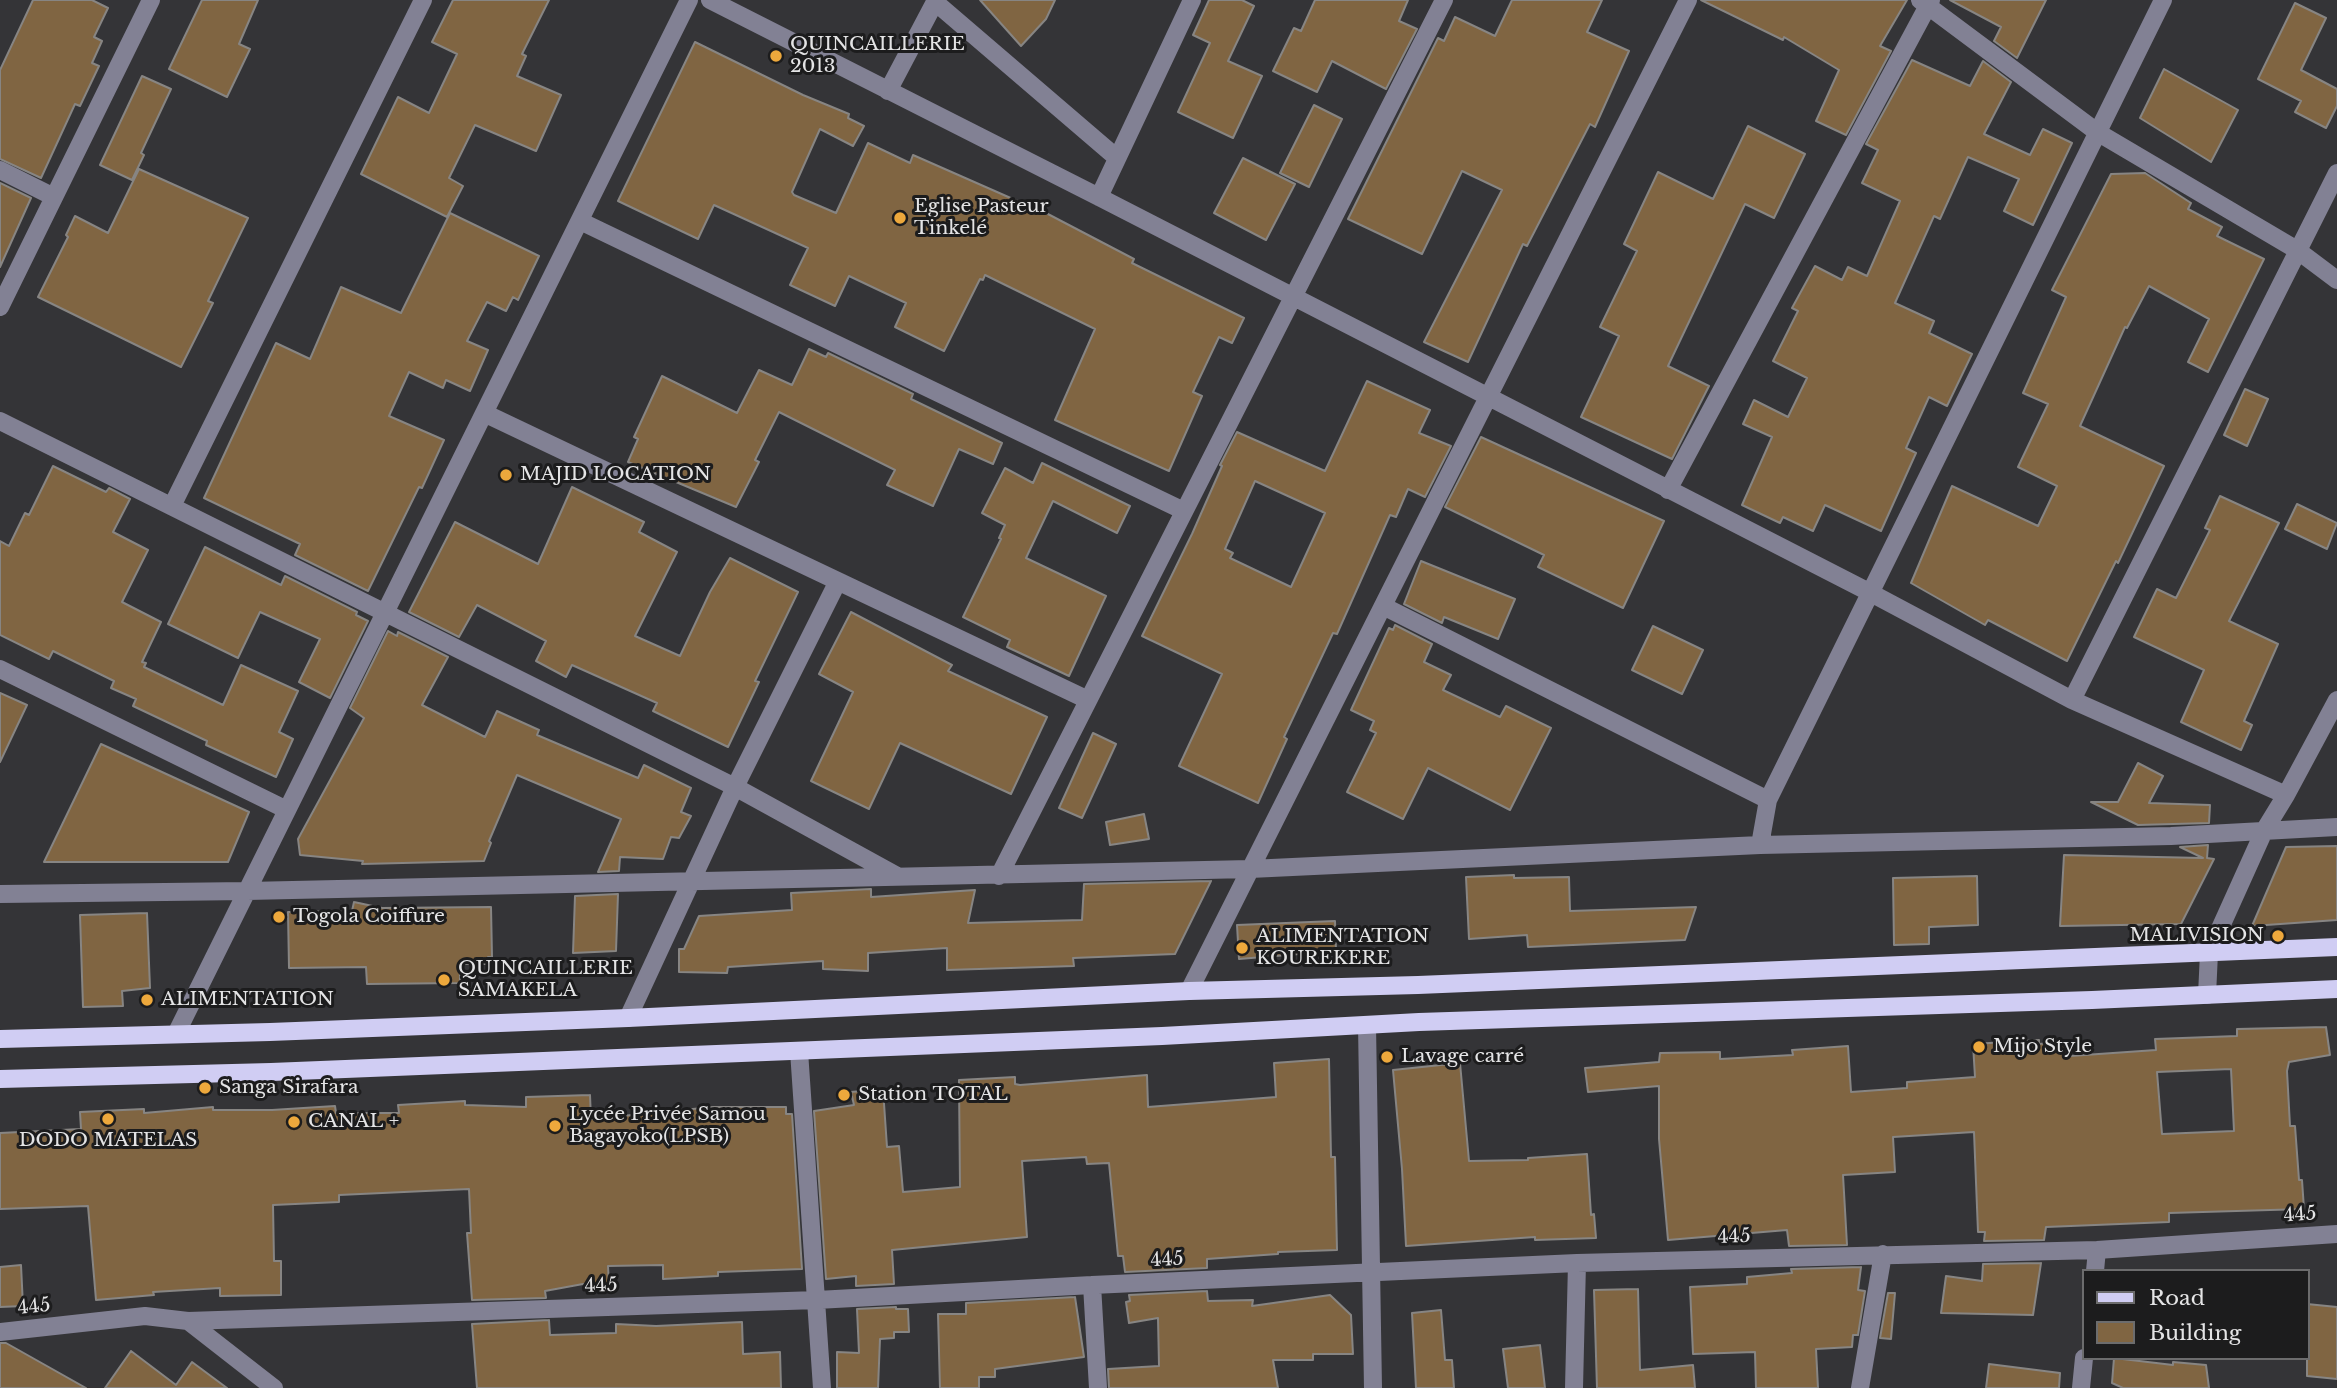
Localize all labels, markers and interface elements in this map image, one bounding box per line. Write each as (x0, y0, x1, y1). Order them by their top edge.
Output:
place label: QUINCAILLERIE 2013 (790, 34, 965, 78)
marker: QUINCAILLERIE 2013 (768, 48, 784, 64)
place label: Eglise Pasteur Tinkelé (914, 196, 1049, 240)
marker: Eglise Pasteur Tinkelé (892, 210, 908, 226)
place label: MAJID LOCATION (520, 464, 711, 486)
marker: MAJID LOCATION (498, 467, 514, 483)
place label: Togola Coiffure (293, 906, 445, 928)
marker: Togola Coiffure (271, 909, 287, 925)
place label: MALIVISION (2129, 925, 2264, 947)
place label: ALIMENTATION KOUREKERE (1256, 926, 1429, 970)
marker: MALIVISION (2270, 928, 2286, 944)
marker: ALIMENTATION KOUREKERE (1234, 940, 1250, 956)
place label: QUINCAILLERIE SAMAKELA (458, 958, 633, 1002)
marker: QUINCAILLERIE SAMAKELA (436, 972, 452, 988)
place label: ALIMENTATION (161, 989, 334, 1011)
marker: ALIMENTATION (139, 992, 155, 1008)
place label: Mijo Style (1993, 1036, 2092, 1058)
marker: Mijo Style (1971, 1039, 1987, 1055)
place label: Lavage carré (1401, 1046, 1524, 1068)
marker: Lavage carré (1379, 1049, 1395, 1065)
place label: Sanga Sirafara (219, 1077, 358, 1099)
marker: Sanga Sirafara (197, 1080, 213, 1096)
place label: Station TOTAL (858, 1084, 1008, 1106)
marker: Station TOTAL (836, 1087, 852, 1103)
place label: Lycée Privée Samou Bagayoko(LPSB) (569, 1104, 766, 1148)
marker: DODO MATELAS (100, 1111, 116, 1127)
place label: CANAL + (308, 1111, 399, 1133)
marker: CANAL + (286, 1114, 302, 1130)
marker: Lycée Privée Samou Bagayoko(LPSB) (547, 1118, 563, 1134)
place label: DODO MATELAS (19, 1130, 197, 1152)
street label: 445 (2283, 1202, 2317, 1228)
street label: 445 (1717, 1225, 1751, 1249)
street label: 445 (1150, 1248, 1184, 1272)
legend (2082, 1269, 2309, 1360)
street label: 445 (584, 1274, 618, 1298)
text: Road (2149, 1285, 2205, 1311)
street label: 445 (16, 1294, 52, 1320)
text: Building (2149, 1320, 2241, 1346)

